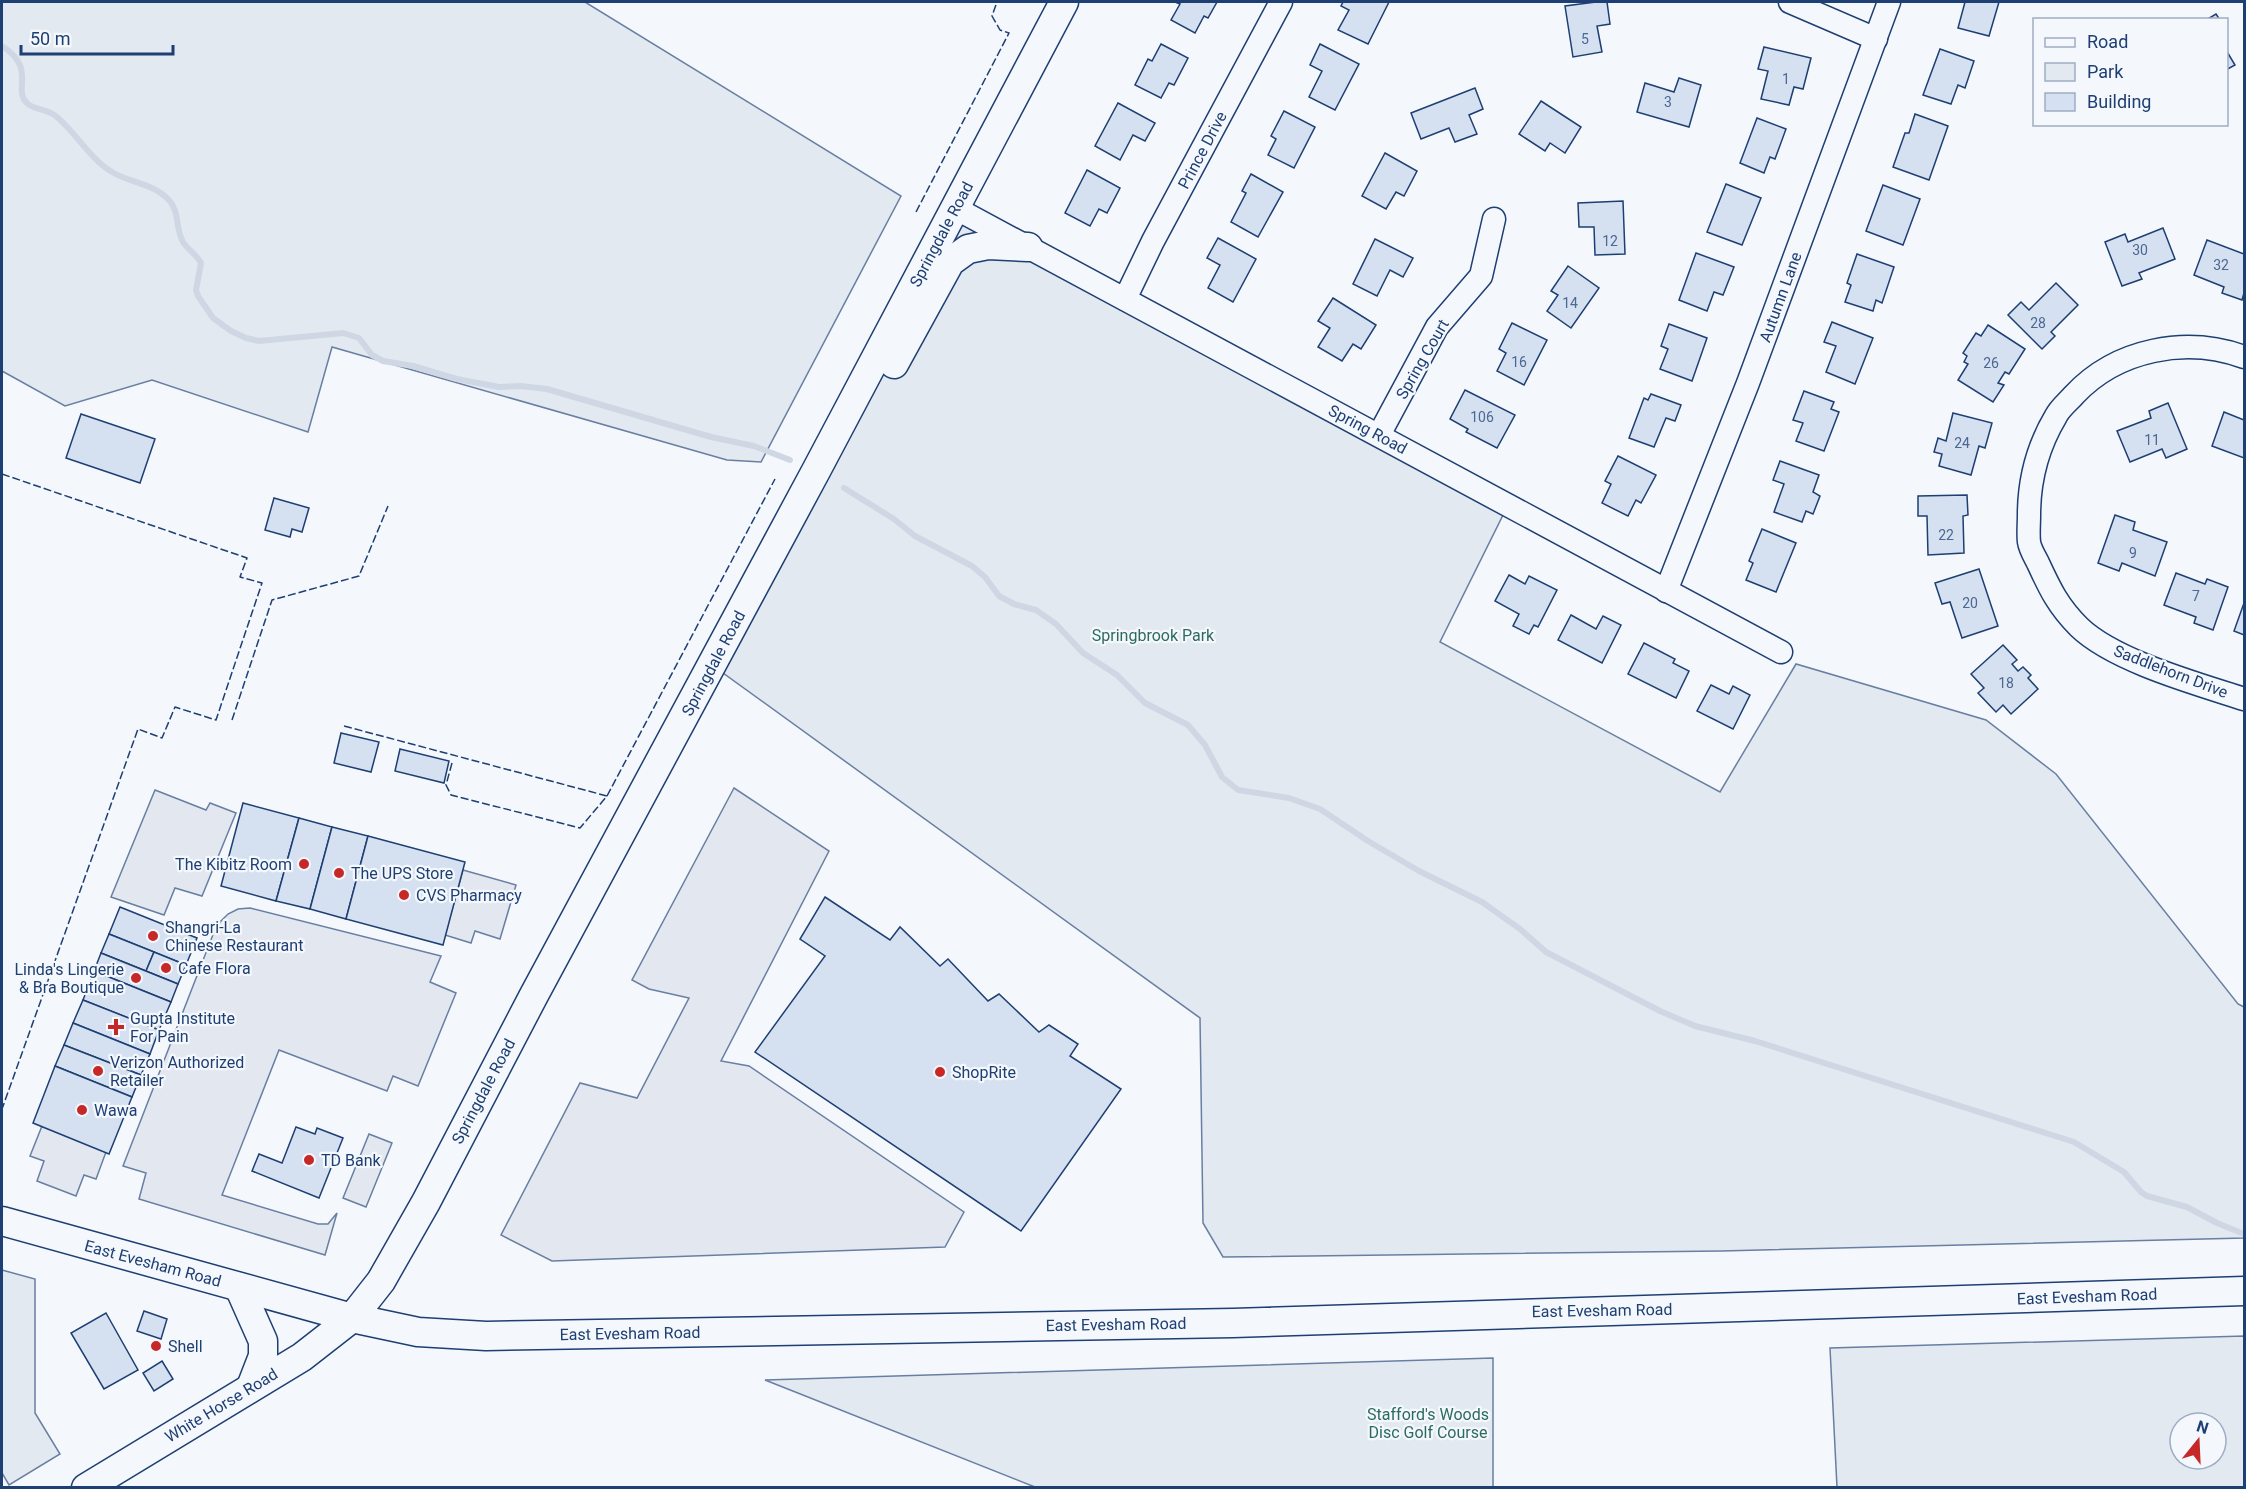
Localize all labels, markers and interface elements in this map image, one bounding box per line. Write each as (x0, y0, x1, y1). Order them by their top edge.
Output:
scale bar (21, 18, 172, 56)
legend (2033, 18, 2228, 126)
text: 50 m (30, 28, 70, 49)
house number: 5 (1581, 31, 1589, 47)
text: Road (2087, 31, 2128, 52)
text: Park (2087, 61, 2124, 82)
house number: 1 (1782, 71, 1790, 87)
text: Building (2087, 91, 2151, 112)
house number: 3 (1664, 94, 1672, 110)
street label: Prince Drive (1174, 108, 1231, 192)
street label: Springdale Road (906, 178, 977, 290)
house number: 12 (1602, 233, 1618, 249)
house number: 30 (2132, 242, 2148, 258)
street label: Autumn Lane (1755, 249, 1806, 345)
house number: 32 (2213, 257, 2229, 273)
house number: 14 (1562, 295, 1578, 311)
house number: 28 (2030, 315, 2046, 331)
street label: Spring Court (1392, 316, 1453, 403)
house number: 16 (1511, 354, 1527, 370)
house number: 26 (1983, 355, 1999, 371)
street label: Spring Road (1325, 401, 1410, 458)
house number: 106 (1470, 409, 1494, 425)
house number: 11 (2144, 432, 2160, 448)
house number: 24 (1954, 435, 1970, 451)
house number: 22 (1938, 527, 1954, 543)
house number: 9 (2129, 545, 2137, 561)
house number: 7 (2192, 588, 2200, 604)
house number: 20 (1962, 595, 1978, 611)
street label: Springdale Road (678, 607, 749, 719)
park label: Springbrook Park (1092, 626, 1215, 645)
street label: Saddlehorn Drive (2111, 641, 2231, 702)
house number: 18 (1998, 675, 2014, 691)
place label: The Kibitz Room (175, 855, 292, 874)
marker: The Kibitz Room (297, 857, 311, 871)
place label: The UPS Store (351, 864, 453, 883)
marker: The UPS Store (332, 866, 346, 880)
place label: CVS Pharmacy (416, 886, 522, 905)
marker: CVS Pharmacy (397, 888, 411, 902)
place label: Shangri-La Chinese Restaurant (165, 918, 303, 955)
marker: Shangri-La Chinese Restaurant (146, 929, 160, 943)
place label: Cafe Flora (178, 959, 251, 978)
place label: Linda's Lingerie & Bra Boutique (14, 960, 124, 997)
marker: Cafe Flora (159, 961, 173, 975)
marker: Linda's Lingerie & Bra Boutique (129, 971, 143, 985)
place label: Gupta Institute For Pain (130, 1009, 235, 1046)
marker: Gupta Institute For Pain (107, 1018, 125, 1036)
street label: Springdale Road (448, 1035, 519, 1147)
place label: Verizon Authorized Retailer (110, 1053, 244, 1090)
place label: ShopRite (952, 1063, 1016, 1082)
marker: Verizon Authorized Retailer (91, 1064, 105, 1078)
marker: ShopRite (933, 1065, 947, 1079)
place label: Wawa (94, 1101, 137, 1120)
marker: Wawa (75, 1103, 89, 1117)
place label: TD Bank (321, 1151, 382, 1170)
marker: TD Bank (302, 1153, 316, 1167)
street label: East Evesham Road (82, 1236, 223, 1291)
street label: East Evesham Road (2016, 1285, 2158, 1308)
street label: East Evesham Road (1531, 1300, 1673, 1321)
street label: East Evesham Road (1045, 1314, 1187, 1335)
street label: East Evesham Road (559, 1323, 701, 1344)
place label: Shell (168, 1337, 203, 1356)
marker: Shell (149, 1339, 163, 1353)
street label: White Horse Road (162, 1364, 281, 1447)
park label: Stafford's Woods Disc Golf Course (1367, 1405, 1489, 1442)
north arrow (2168, 1411, 2228, 1471)
text: N (2194, 1416, 2211, 1438)

